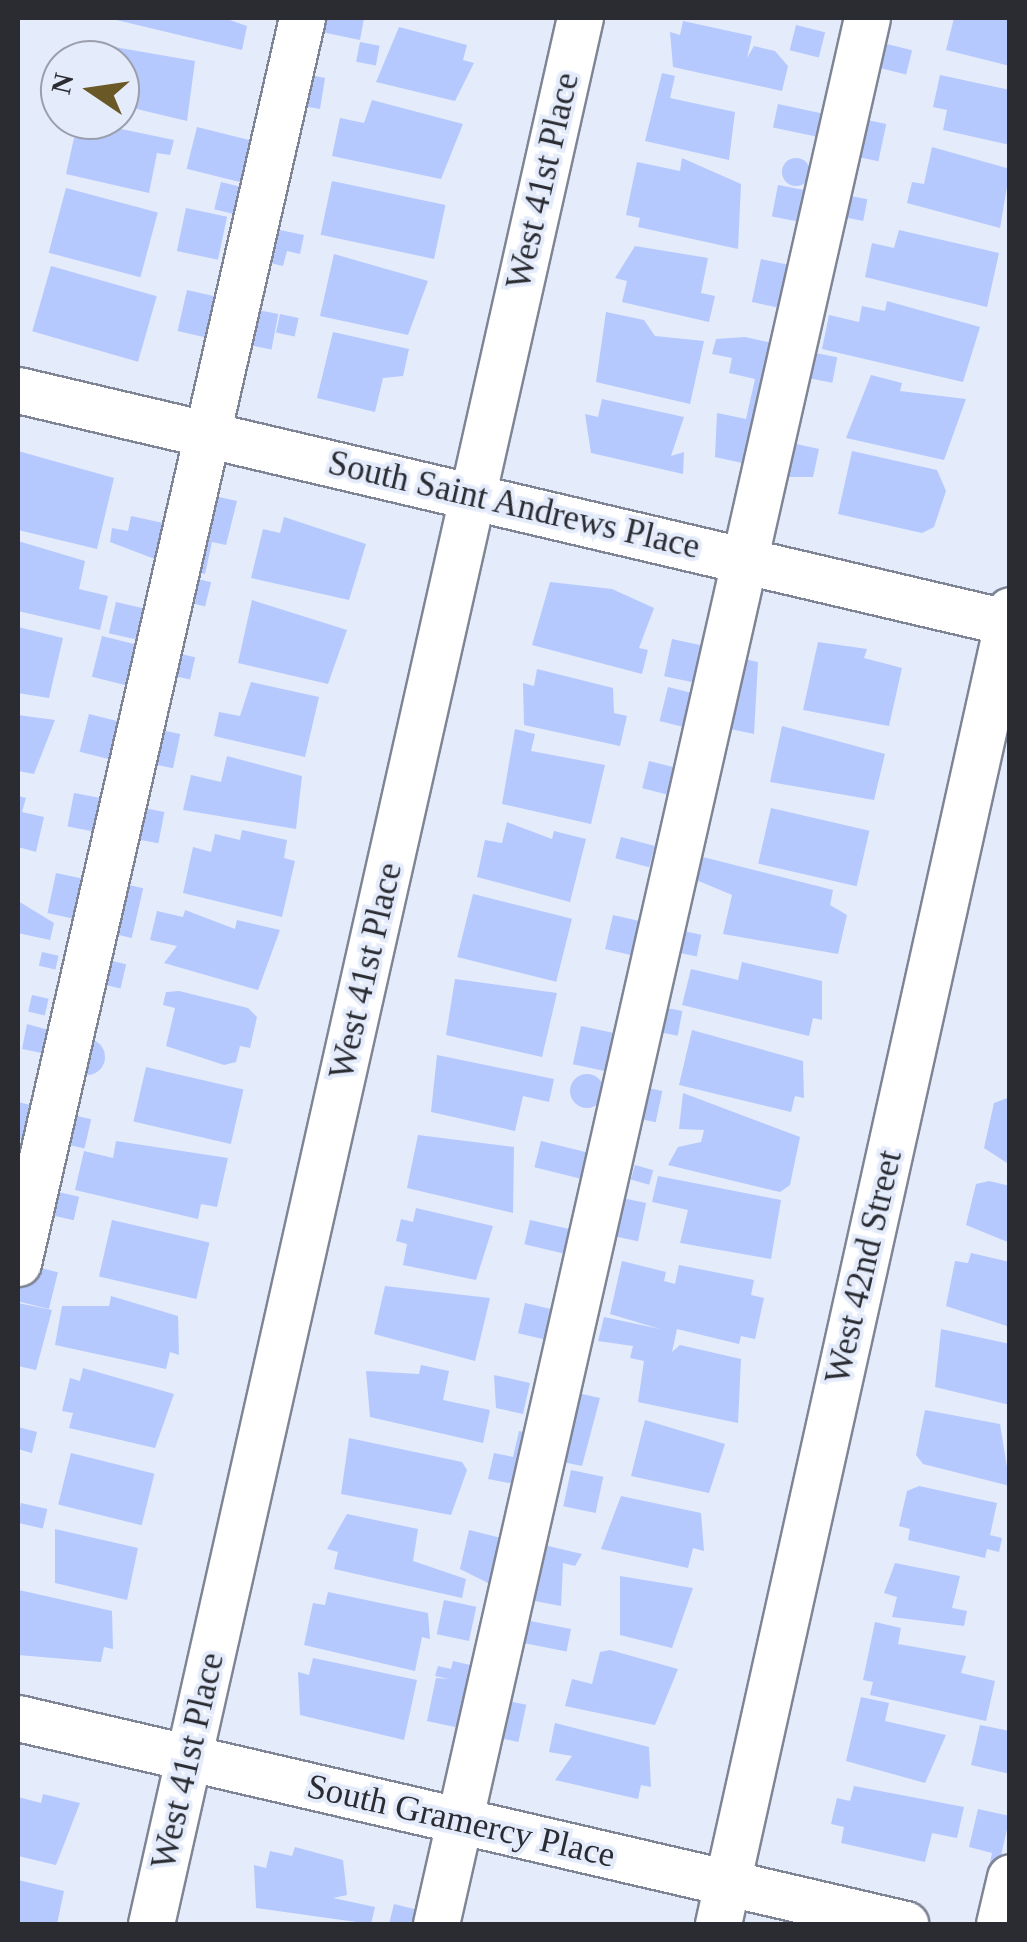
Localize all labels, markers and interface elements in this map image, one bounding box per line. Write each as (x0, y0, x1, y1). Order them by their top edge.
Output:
north arrow (40, 40, 140, 140)
street label: West 41st Place (498, 69, 588, 293)
text: N (45, 70, 80, 97)
street label: South Saint Andrews Place (323, 442, 705, 568)
street label: West 41st Place (321, 859, 411, 1083)
street label: West 42nd Street (817, 1146, 911, 1388)
street label: West 41st Place (143, 1649, 233, 1873)
street label: South Gramercy Place (303, 1765, 619, 1877)

